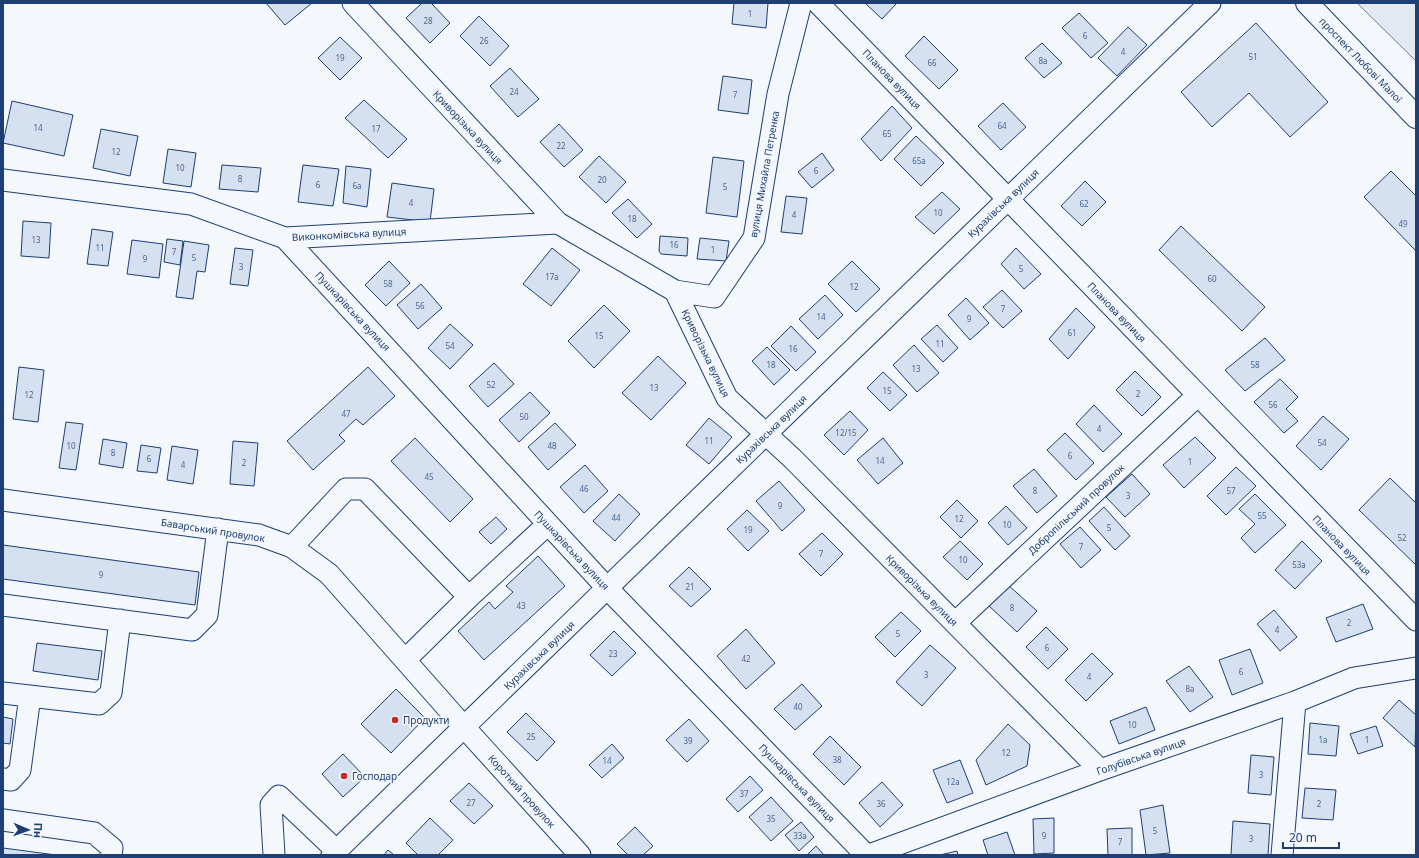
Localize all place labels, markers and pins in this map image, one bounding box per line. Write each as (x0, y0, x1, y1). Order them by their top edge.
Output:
place label: Продукти (403, 713, 450, 727)
marker: Продукти (390, 715, 400, 725)
place label: Господар (352, 769, 397, 783)
marker: Господар (339, 771, 349, 781)

